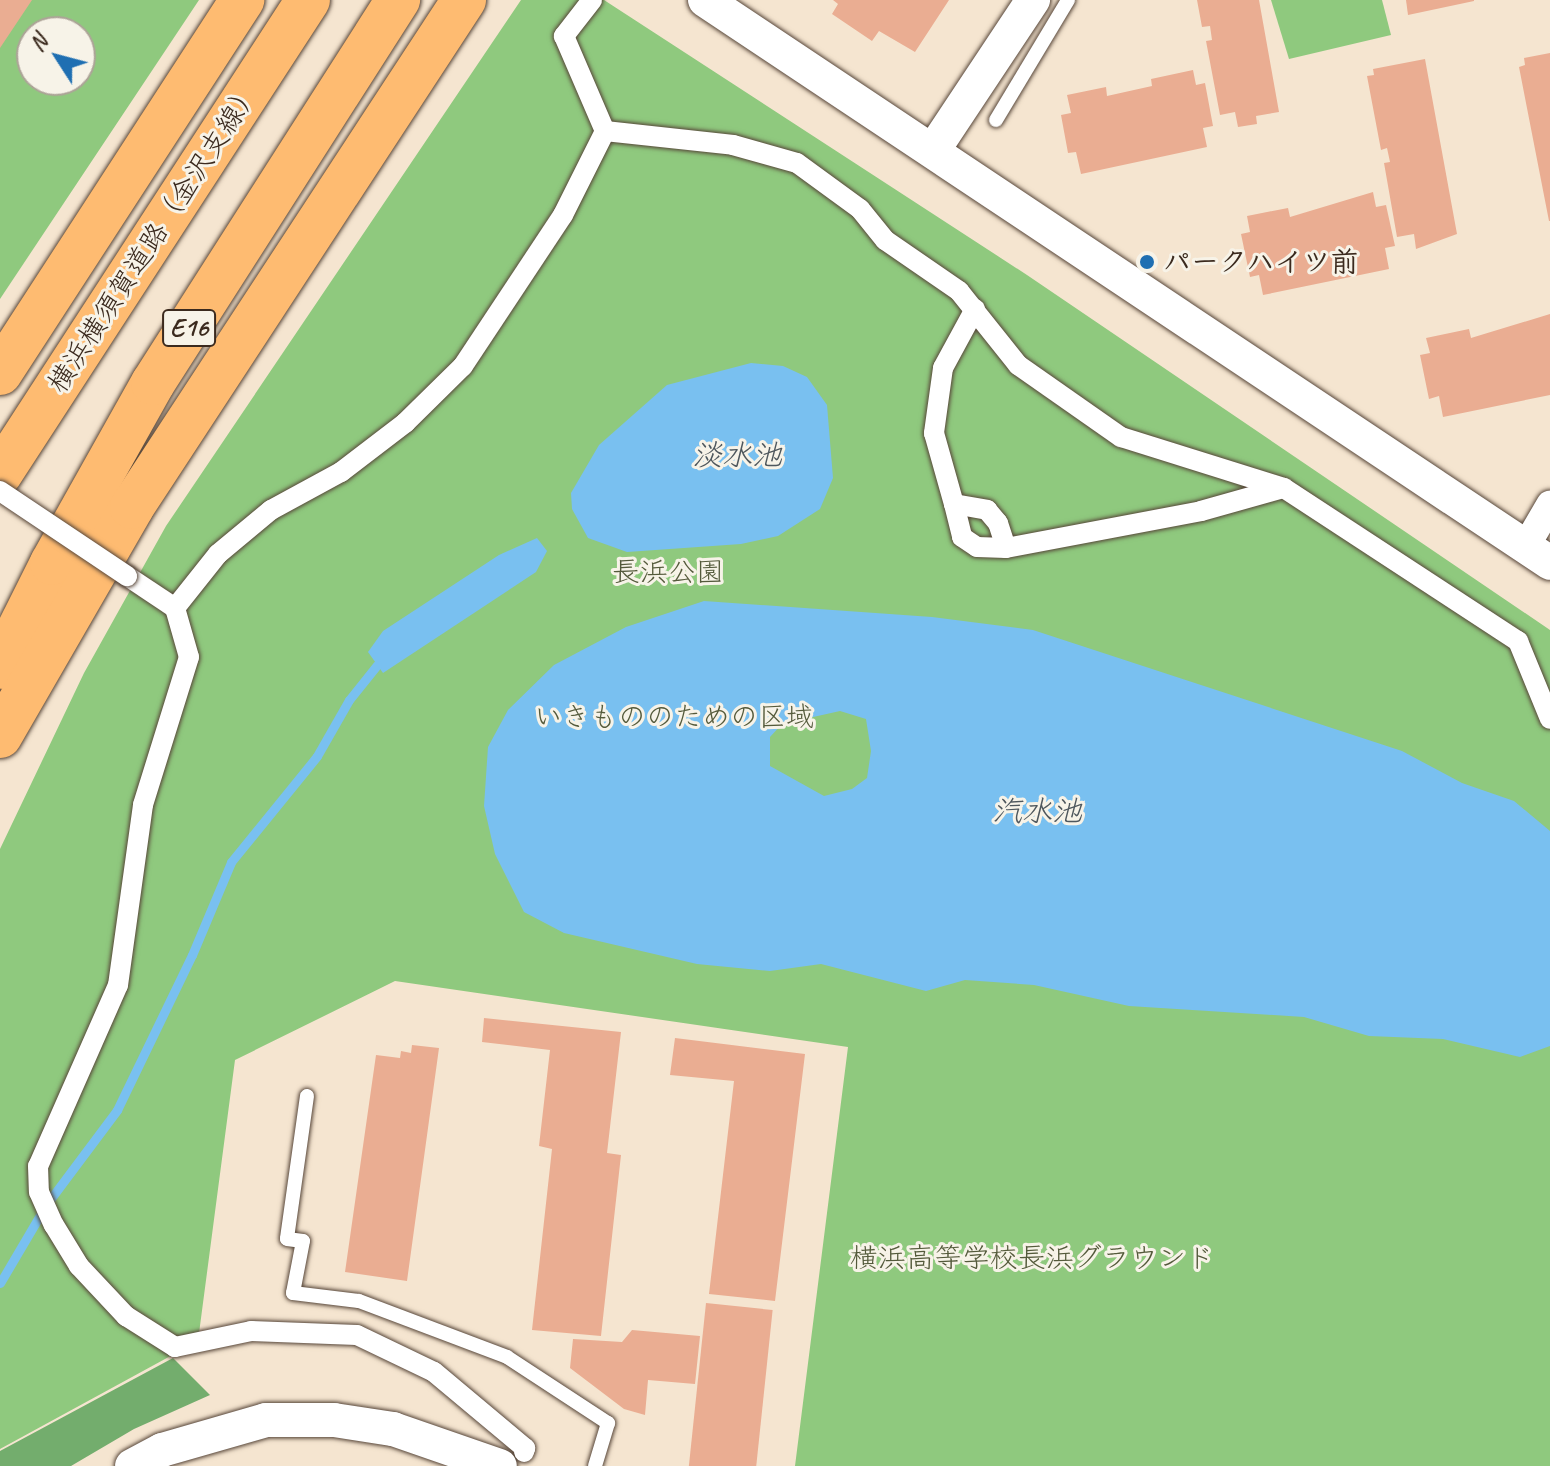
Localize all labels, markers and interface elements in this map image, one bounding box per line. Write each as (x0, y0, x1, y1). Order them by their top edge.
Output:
north arrow (16, 16, 96, 96)
text: N (23, 29, 54, 57)
street label: 横浜横須賀道路（金沢支線） (41, 75, 267, 399)
place label: パークハイツ前 (1163, 245, 1359, 279)
marker: パークハイツ前 (1138, 253, 1156, 271)
road number: E16 (161, 306, 217, 350)
water label: 淡水池 (692, 437, 782, 473)
park label: 長浜公園 (612, 555, 724, 589)
park label: いきもののための区域 (534, 700, 814, 734)
water label: 汽水池 (992, 793, 1082, 829)
park label: 横浜高等学校長浜グラウンド (850, 1241, 1214, 1275)

